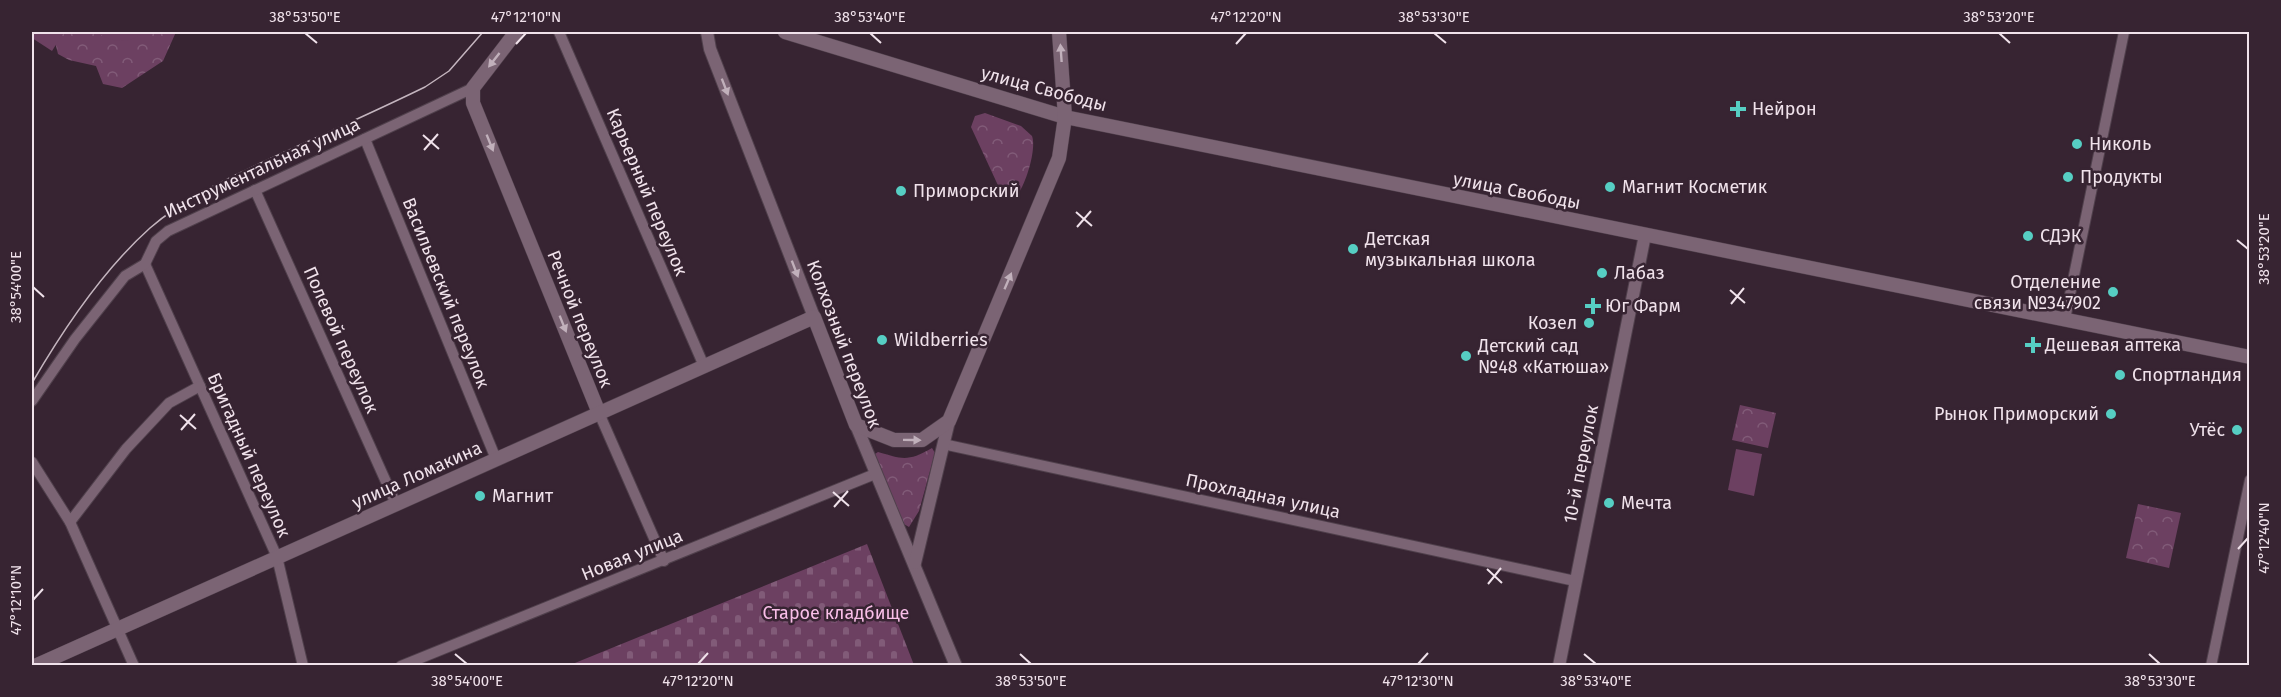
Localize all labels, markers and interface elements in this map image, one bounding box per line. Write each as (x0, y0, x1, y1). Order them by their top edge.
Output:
text: 38°53'50"E (269, 8, 341, 26)
text: 47°12'10"N (491, 8, 561, 26)
text: 38°53'40"E (834, 8, 906, 26)
text: 47°12'20"N (1210, 8, 1282, 26)
text: 38°53'30"E (1398, 8, 1470, 26)
text: 38°53'20"E (1963, 8, 2035, 26)
one-way arrow (1056, 44, 1065, 63)
one-way arrow (489, 52, 501, 67)
street label: улица Свободы (979, 62, 1109, 116)
one-way arrow (721, 78, 730, 96)
place label: Нейрон (1752, 98, 1817, 120)
marker: Нейрон (1729, 100, 1747, 118)
street label: Карьерный переулок (602, 105, 693, 280)
street label: Инструментальная улица (160, 113, 364, 223)
place label: Николь (2089, 133, 2151, 155)
one-way arrow (485, 134, 495, 152)
marker: Николь (2070, 137, 2084, 151)
place label: Продукты (2080, 166, 2163, 188)
street label: улица Свободы (1451, 168, 1583, 214)
marker: Продукты (2061, 170, 2075, 184)
place label: Магнит Косметик (1622, 176, 1768, 198)
place label: Приморский (913, 180, 1019, 202)
marker: Магнит Косметик (1603, 180, 1617, 194)
marker: Приморский (894, 184, 908, 198)
street label: Васильевский переулок (398, 194, 495, 392)
text: 38°53'20"E (2255, 213, 2273, 285)
place label: СДЭК (2040, 225, 2082, 247)
place label: Детская музыкальная школа (1364, 228, 1536, 271)
marker: СДЭК (2021, 229, 2035, 243)
marker: Детская музыкальная школа (1346, 242, 1360, 256)
street label: Речной переулок (542, 247, 618, 391)
text: 38°54'00"E (7, 251, 25, 323)
street label: Колхозный переулок (802, 257, 886, 432)
one-way arrow (791, 260, 800, 278)
place label: Лабаз (1614, 262, 1665, 284)
street label: Полевой переулок (299, 263, 384, 418)
marker: Лабаз (1595, 266, 1609, 280)
place label: Отделение связи №347902 (1974, 271, 2101, 314)
one-way arrow (1003, 272, 1013, 290)
marker: Отделение связи №347902 (2106, 285, 2120, 299)
place label: Юг Фарм (1605, 295, 1681, 317)
marker: Юг Фарм (1586, 299, 1600, 313)
place label: Козел (1528, 312, 1577, 334)
one-way arrow (558, 315, 568, 333)
marker: Козел (1582, 316, 1596, 330)
place label: Wildberries (894, 329, 988, 351)
marker: Wildberries (875, 333, 889, 347)
place label: Дешевая аптека (2044, 334, 2181, 356)
place label: Детский сад №48 «Катюша» (1477, 335, 1609, 378)
marker: Дешевая аптека (2026, 338, 2040, 352)
marker: Детский сад №48 «Катюша» (1459, 349, 1473, 363)
place label: Спортландия (2132, 364, 2242, 386)
marker: Спортландия (2113, 368, 2127, 382)
street label: Бригадный переулок (203, 369, 296, 541)
street label: 10-й переулок (1559, 402, 1603, 525)
place label: Рынок Приморский (1934, 403, 2099, 425)
marker: Рынок Приморский (2104, 407, 2118, 421)
place label: Утёс (2190, 419, 2225, 441)
marker: Утёс (2230, 423, 2244, 437)
one-way arrow (902, 435, 921, 445)
street label: улица Ломакина (349, 437, 485, 513)
street label: Прохладная улица (1184, 469, 1342, 523)
place label: Магнит (492, 485, 554, 507)
marker: Магнит (473, 489, 487, 503)
place label: Мечта (1621, 492, 1672, 514)
marker: Мечта (1602, 496, 1616, 510)
text: 47°12'40"N (2255, 502, 2273, 574)
street label: Новая улица (578, 525, 686, 585)
text: 47°12'10"N (7, 565, 25, 635)
park label: Старое кладбище (763, 602, 909, 624)
text: 38°54'00"E (431, 672, 503, 690)
text: 47°12'20"N (662, 672, 734, 690)
text: 38°53'50"E (995, 672, 1067, 690)
text: 47°12'30"N (1382, 672, 1454, 690)
text: 38°53'40"E (1560, 672, 1632, 690)
text: 38°53'30"E (2124, 672, 2196, 690)

